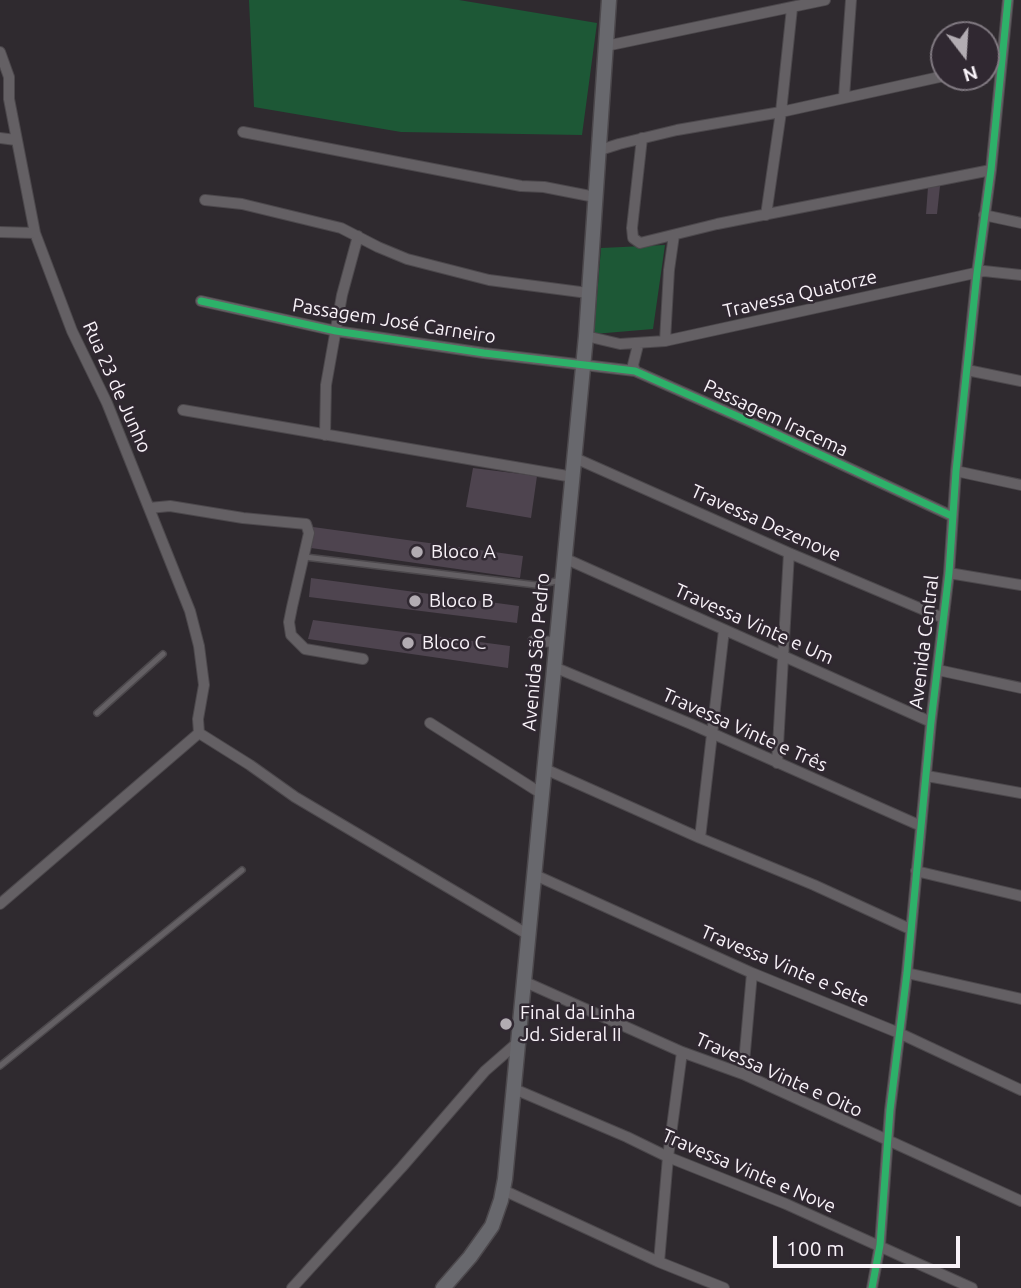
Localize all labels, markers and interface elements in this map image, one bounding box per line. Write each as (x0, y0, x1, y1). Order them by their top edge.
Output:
north arrow (930, 21, 1000, 91)
text: N (961, 62, 981, 87)
street label: Travessa Quatorze (721, 265, 879, 323)
street label: Passagem José Carneiro (291, 294, 497, 348)
street label: Rua 23 de Junho (78, 318, 156, 456)
street label: Passagem Iracema (700, 375, 852, 461)
street label: Travessa Dezenove (687, 480, 845, 566)
place label: Bloco A (431, 541, 496, 563)
marker: Bloco A (409, 544, 425, 560)
street label: Avenida São Pedro (518, 572, 554, 732)
street label: Avenida Central (904, 574, 944, 710)
street label: Travessa Vinte e Um (671, 579, 837, 669)
place label: Bloco B (429, 590, 493, 612)
marker: Bloco B (407, 593, 423, 609)
place label: Bloco C (422, 632, 486, 654)
marker: Bloco C (400, 635, 416, 651)
street label: Travessa Vinte e Três (659, 683, 831, 777)
street label: Travessa Vinte e Sete (697, 920, 873, 1012)
place label: Final da Linha Jd. Sideral II (520, 1002, 636, 1046)
marker: Final da Linha Jd. Sideral II (498, 1016, 514, 1032)
street label: Travessa Vinte e Oito (692, 1028, 866, 1122)
street label: Travessa Vinte e Nove (659, 1124, 839, 1218)
scale bar (776, 1222, 963, 1266)
text: 100 m (786, 1236, 844, 1260)

